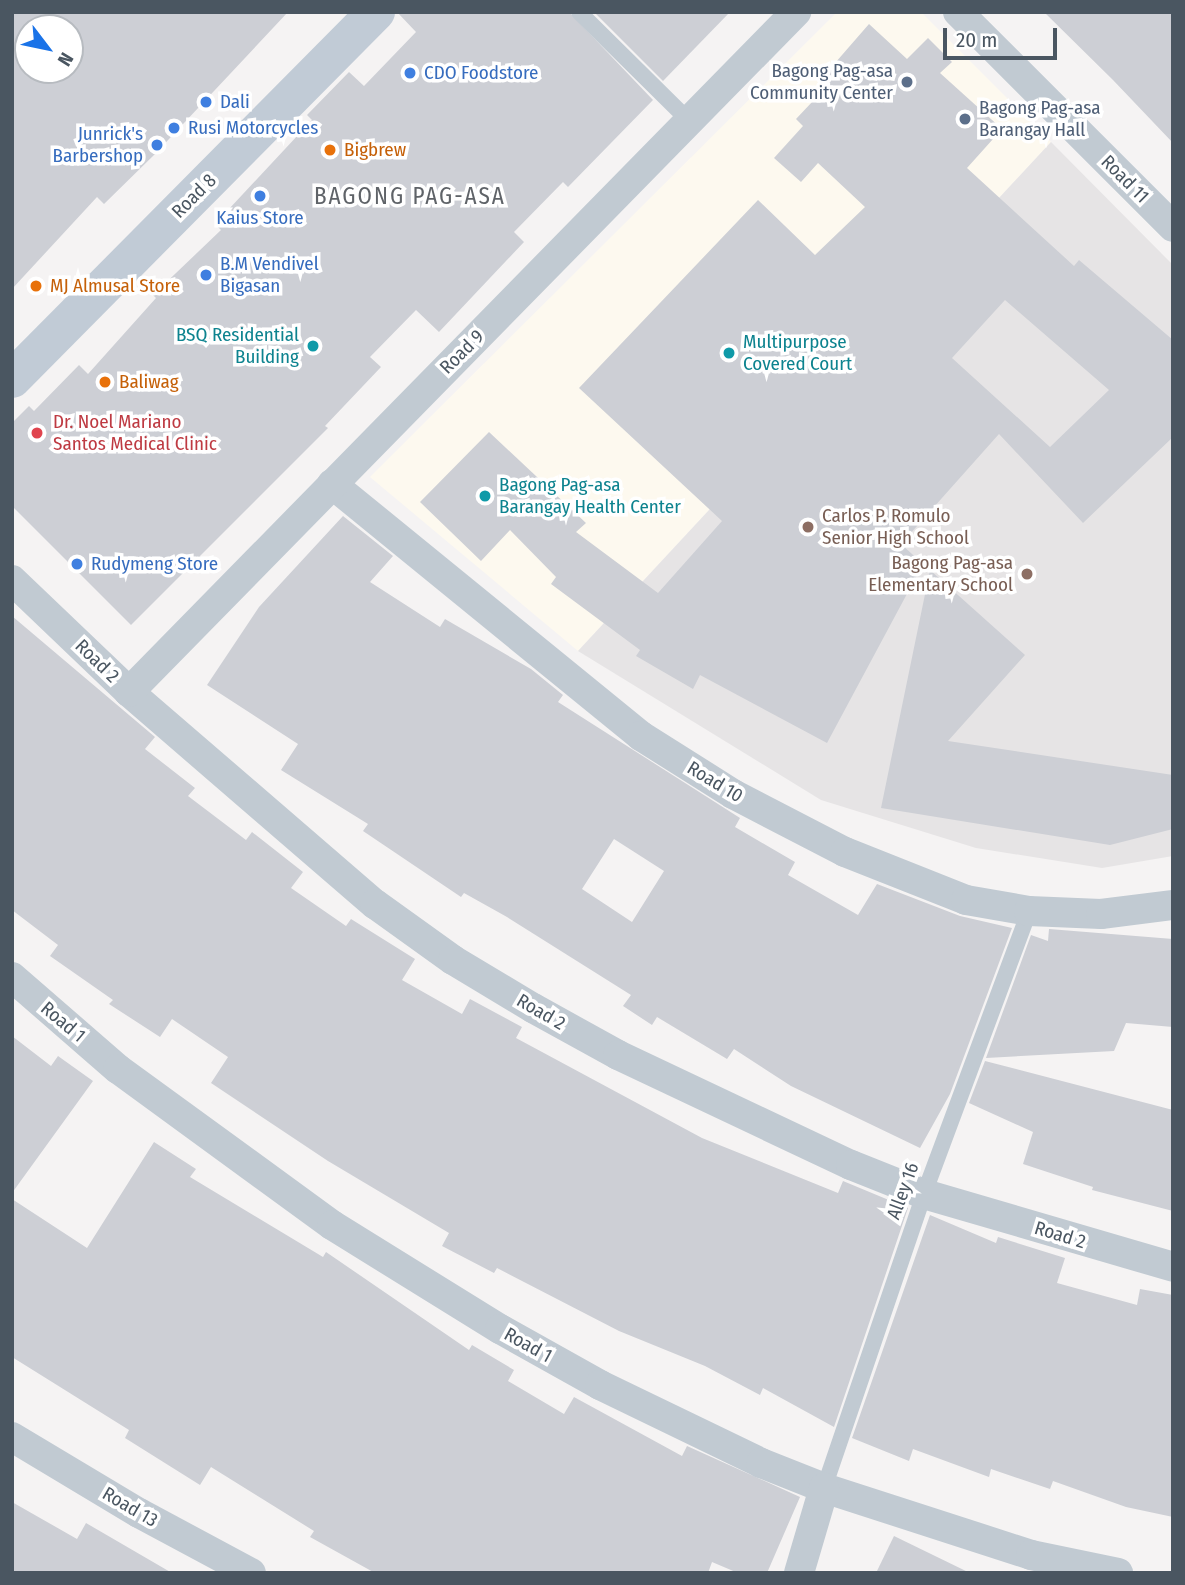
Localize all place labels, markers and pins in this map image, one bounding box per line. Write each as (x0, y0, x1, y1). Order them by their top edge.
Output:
place label: Bagong Pag-asa Community Center (750, 60, 893, 104)
place label: CDO Foodstore (424, 62, 538, 84)
marker: CDO Foodstore (402, 65, 418, 81)
marker: Bagong Pag-asa Community Center (899, 74, 915, 90)
place label: Dali (220, 91, 250, 113)
marker: Dali (198, 94, 214, 110)
place label: Bagong Pag-asa Barangay Hall (979, 97, 1101, 141)
marker: Bagong Pag-asa Barangay Hall (957, 111, 973, 127)
place label: Rusi Motorcycles (188, 117, 318, 139)
marker: Rusi Motorcycles (166, 120, 182, 136)
place label: Junrick's Barbershop (53, 123, 143, 167)
marker: Junrick's Barbershop (149, 137, 165, 153)
place label: Bigbrew (344, 139, 406, 161)
marker: Bigbrew (322, 142, 338, 158)
marker: Kaius Store (252, 188, 268, 204)
place label: Kaius Store (216, 207, 304, 229)
place label: B.M Vendivel Bigasan (220, 253, 319, 297)
marker: B.M Vendivel Bigasan (198, 267, 214, 283)
place label: MJ Almusal Store (50, 275, 180, 297)
marker: MJ Almusal Store (28, 278, 44, 294)
place label: BSQ Residential Building (176, 324, 299, 368)
place label: Multipurpose Covered Court (743, 331, 852, 375)
marker: BSQ Residential Building (305, 338, 321, 354)
marker: Multipurpose Covered Court (721, 345, 737, 361)
place label: Baliwag (119, 371, 179, 393)
marker: Baliwag (97, 374, 113, 390)
place label: Dr. Noel Mariano Santos Medical Clinic (53, 411, 217, 455)
marker: Dr. Noel Mariano Santos Medical Clinic (27, 423, 47, 443)
place label: Bagong Pag-asa Barangay Health Center (499, 474, 681, 518)
marker: Bagong Pag-asa Barangay Health Center (477, 488, 493, 504)
place label: Carlos P. Romulo Senior High School (822, 505, 969, 549)
marker: Carlos P. Romulo Senior High School (800, 519, 816, 535)
place label: Bagong Pag-asa Elementary School (868, 552, 1013, 596)
place label: Rudymeng Store (91, 553, 218, 575)
marker: Rudymeng Store (69, 556, 85, 572)
marker: Bagong Pag-asa Elementary School (1019, 566, 1035, 582)

